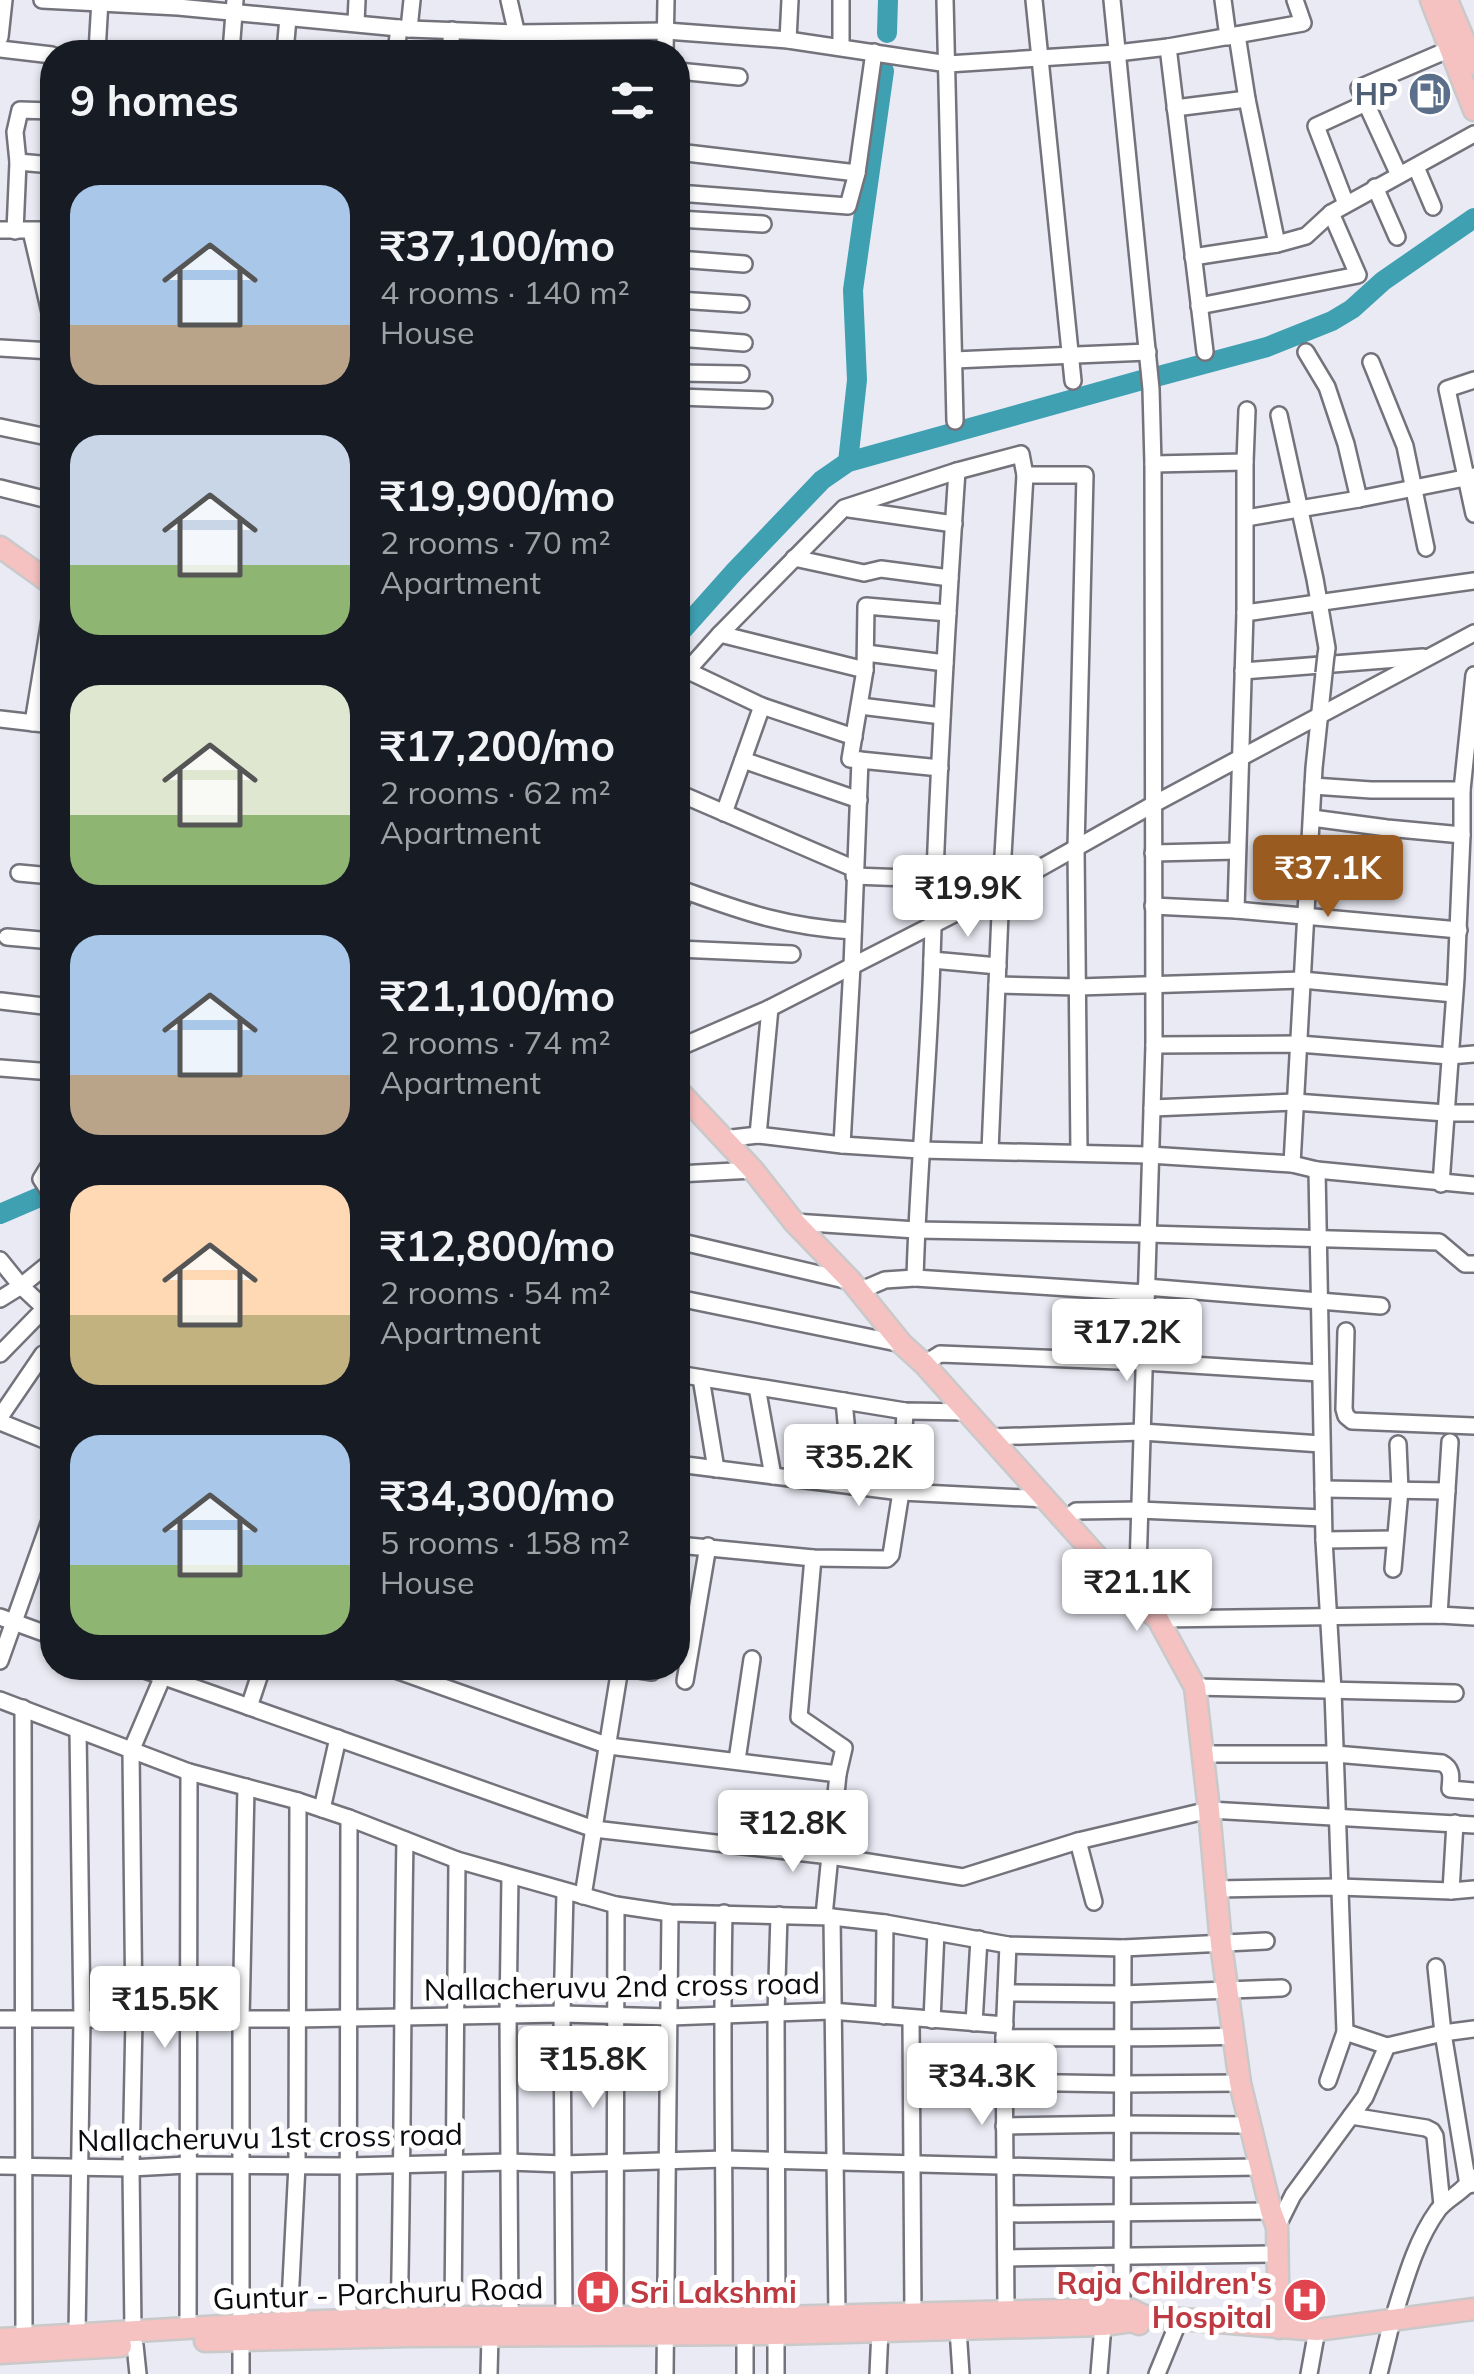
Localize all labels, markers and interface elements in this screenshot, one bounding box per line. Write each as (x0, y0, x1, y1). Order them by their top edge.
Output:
fuel station icon: HP (1407, 71, 1453, 117)
icon: filters (605, 73, 660, 128)
text: 9 homes (70, 74, 239, 127)
place label: HP (1355, 75, 1398, 113)
text: ₹37,100/mo (380, 219, 615, 272)
icon: home (150, 225, 270, 345)
text: 4 rooms · 140 m² (380, 272, 630, 312)
text: House (380, 312, 475, 352)
text: ₹19,900/mo (380, 469, 615, 522)
icon: home (150, 475, 270, 595)
text: 2 rooms · 70 m² (380, 522, 611, 562)
text: Apartment (380, 562, 541, 602)
text: ₹17,200/mo (380, 719, 615, 772)
icon: home (150, 725, 270, 845)
text: 2 rooms · 62 m² (380, 772, 611, 812)
text: Apartment (380, 812, 541, 852)
pin: ₹37.1K (1247, 835, 1409, 920)
text: ₹37.1K (1275, 847, 1381, 887)
pin: ₹19.9K (887, 855, 1049, 940)
text: ₹19.9K (915, 867, 1021, 907)
text: ₹21,100/mo (380, 969, 615, 1022)
icon: home (150, 975, 270, 1095)
text: 2 rooms · 74 m² (380, 1022, 611, 1062)
text: Apartment (380, 1062, 541, 1102)
text: ₹12,800/mo (380, 1219, 615, 1272)
icon: home (150, 1225, 270, 1345)
text: 2 rooms · 54 m² (380, 1272, 611, 1312)
pin: ₹17.2K (1046, 1299, 1208, 1384)
text: ₹17.2K (1074, 1311, 1180, 1351)
text: Apartment (380, 1312, 541, 1352)
pin: ₹35.2K (778, 1424, 940, 1509)
text: ₹35.2K (806, 1436, 912, 1476)
text: ₹34,300/mo (380, 1469, 615, 1522)
icon: home (150, 1475, 270, 1595)
text: 5 rooms · 158 m² (380, 1522, 630, 1562)
pin: ₹21.1K (1056, 1549, 1218, 1634)
text: ₹21.1K (1084, 1561, 1190, 1601)
text: House (380, 1562, 475, 1602)
pin: ₹12.8K (712, 1790, 874, 1875)
text: ₹12.8K (740, 1802, 846, 1842)
street label: Nallacheruvu 2nd cross road (424, 1964, 820, 2008)
pin: ₹15.5K (84, 1966, 246, 2051)
text: ₹15.5K (112, 1978, 218, 2018)
pin: ₹15.8K (512, 2026, 674, 2111)
text: ₹15.8K (540, 2038, 646, 2078)
pin: ₹34.3K (901, 2043, 1063, 2128)
text: ₹34.3K (929, 2055, 1035, 2095)
street label: Nallacheruvu 1st cross road (77, 2115, 463, 2159)
place label: Raja Children's Hospital (1057, 2264, 1272, 2336)
street label: Guntur - Parchuru Road (212, 2268, 544, 2318)
hospital icon: Sri Lakshmi (575, 2269, 621, 2315)
place label: Sri Lakshmi (630, 2273, 797, 2311)
hospital icon: Raja Children's Hospital (1282, 2277, 1328, 2323)

